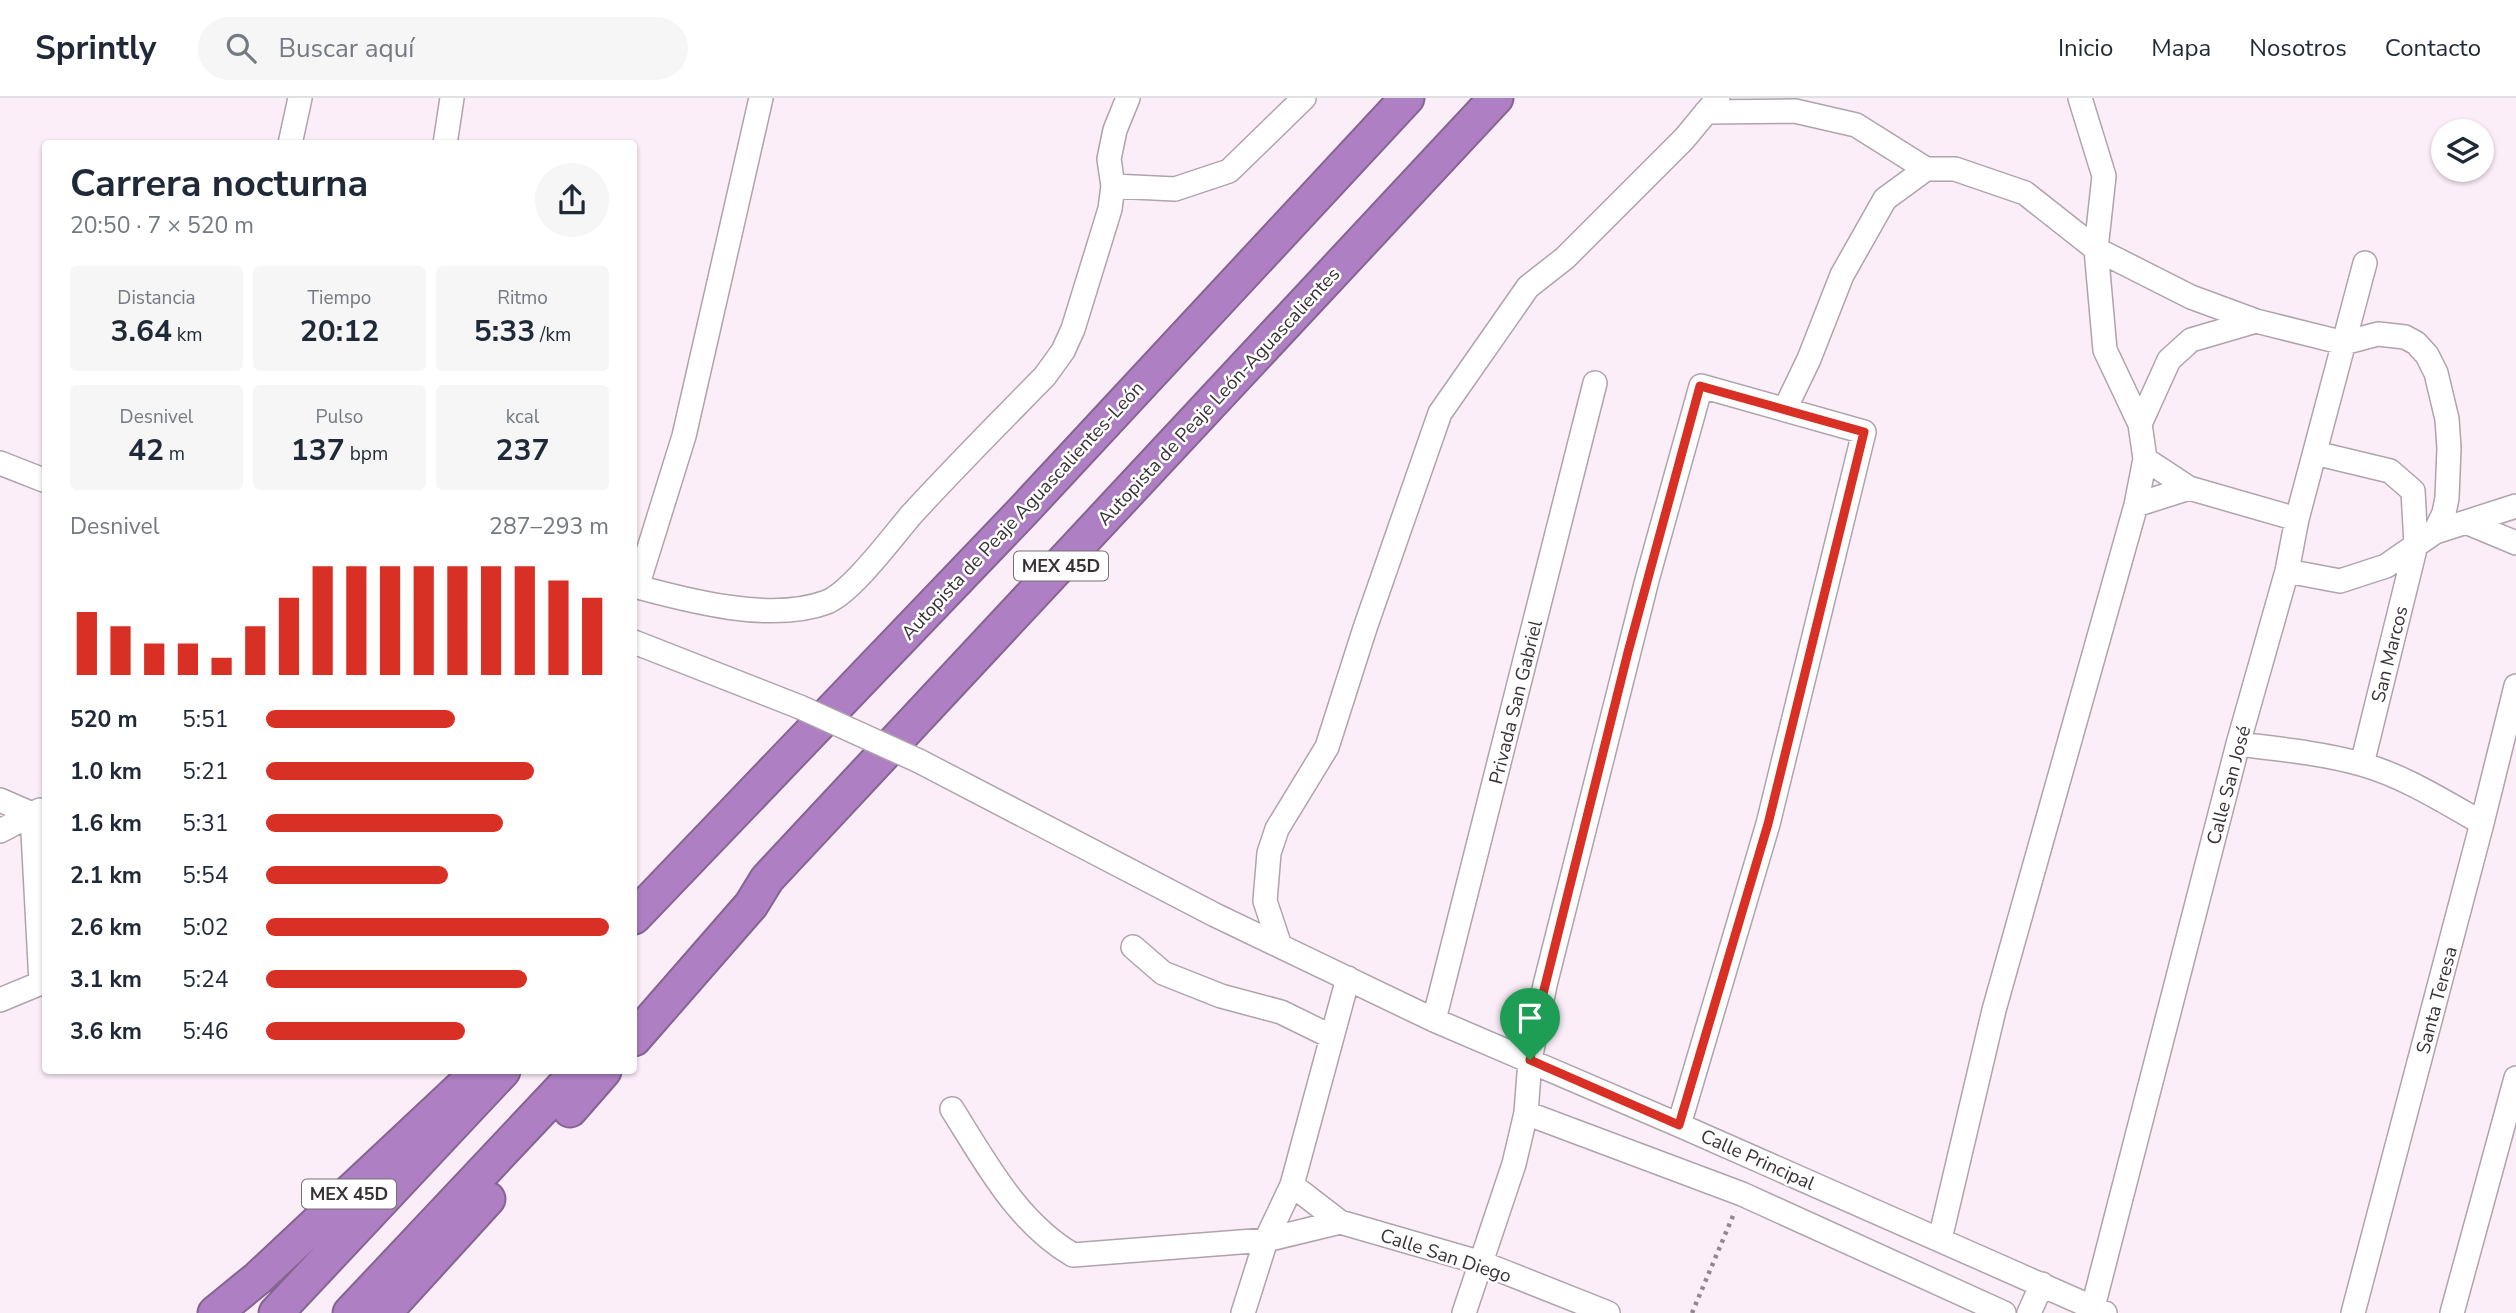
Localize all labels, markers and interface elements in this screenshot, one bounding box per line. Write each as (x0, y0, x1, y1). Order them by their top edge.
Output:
search box (198, 17, 688, 80)
text: Sprintly (35, 26, 156, 71)
icon: search (222, 29, 260, 67)
text: Buscar aquí (278, 31, 414, 66)
text: Inicio (2058, 32, 2113, 64)
text: Mapa (2151, 32, 2211, 64)
text: Nosotros (2249, 32, 2347, 64)
text: Contacto (2385, 32, 2481, 64)
map controls (2431, 119, 2494, 182)
button: layers (2431, 119, 2494, 182)
text: Carrera nocturna (70, 158, 368, 209)
button: share (535, 163, 609, 237)
text: 20:50 · 7 × 520 m (70, 210, 254, 241)
street label: Autopista de Peaje León-Aguascalientes (1092, 262, 1346, 532)
text: Distancia (117, 285, 196, 311)
text: Tiempo (308, 285, 371, 311)
text: Ritmo (497, 285, 548, 311)
text: 3.64 (110, 311, 172, 352)
text: 20:12 (300, 311, 379, 352)
text: 5:33 (474, 311, 535, 352)
text: km (172, 322, 203, 348)
text: /km (535, 322, 571, 348)
street label: Autopista de Peaje Aguascalientes-León (896, 376, 1150, 646)
text: Desnivel (120, 404, 193, 430)
text: Pulso (316, 404, 363, 430)
text: kcal (506, 404, 539, 430)
text: 42 (128, 430, 164, 471)
text: 137 (291, 430, 345, 471)
text: 237 (496, 430, 550, 471)
text: m (164, 441, 185, 467)
text: bpm (345, 441, 388, 467)
text: Desnivel (70, 511, 160, 542)
text: 287–293 m (489, 511, 609, 542)
road number: MEX 45D (1014, 552, 1108, 580)
street label: San Marcos (2365, 603, 2415, 705)
street label: Privada San Gabriel (1483, 617, 1549, 787)
text: 520 m (70, 704, 138, 735)
text: 5:51 (182, 704, 229, 735)
street label: Calle San José (2201, 723, 2257, 848)
text: 1.0 km (70, 756, 142, 787)
text: 5:21 (182, 756, 229, 787)
text: 1.6 km (70, 808, 142, 839)
text: 5:31 (182, 808, 229, 839)
text: 2.1 km (70, 860, 142, 891)
text: 5:54 (182, 860, 229, 891)
text: 2.6 km (70, 912, 142, 943)
text: 5:02 (182, 912, 229, 943)
street label: Santa Teresa (2410, 944, 2464, 1057)
text: 3.1 km (70, 964, 142, 995)
text: 5:24 (182, 964, 229, 995)
pin (1500, 988, 1560, 1060)
icon: arrive (1511, 999, 1549, 1037)
text: 3.6 km (70, 1016, 142, 1047)
text: 5:46 (182, 1016, 229, 1047)
street label: Calle Principal (1696, 1123, 1819, 1197)
road number: MEX 45D (302, 1180, 396, 1209)
street label: Calle San Diego (1377, 1223, 1515, 1289)

